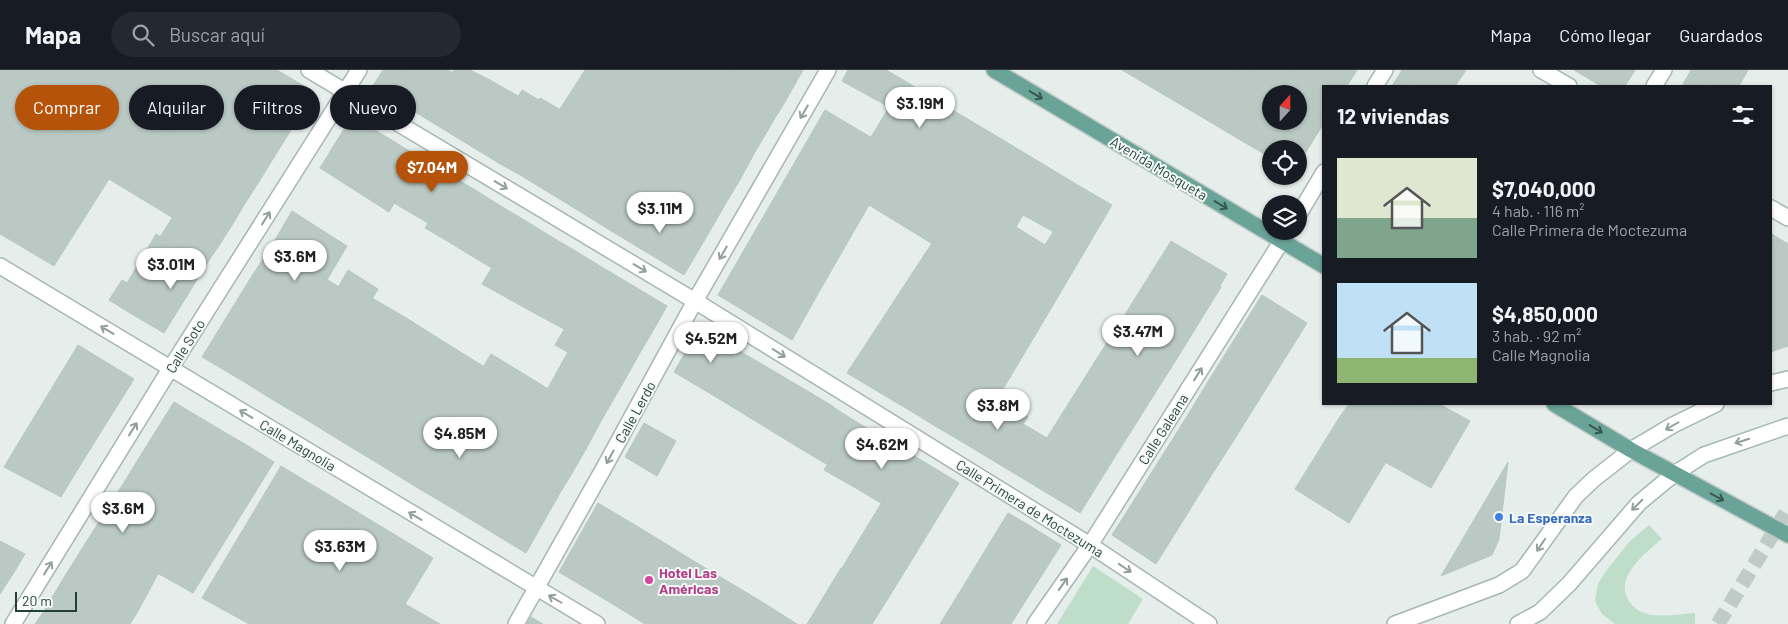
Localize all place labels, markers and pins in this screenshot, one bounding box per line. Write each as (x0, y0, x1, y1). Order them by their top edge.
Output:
pin: $3.19M (879, 87, 961, 129)
pin: $7.04M (391, 150, 473, 193)
pin: $3.11M (619, 191, 701, 234)
pin: $3.6M (260, 240, 330, 282)
pin: $3.01M (130, 248, 212, 290)
pin: $3.47M (1097, 314, 1179, 357)
pin: $4.52M (670, 322, 752, 364)
pin: $3.8M (963, 388, 1033, 431)
pin: $4.85M (419, 416, 501, 459)
pin: $4.62M (841, 428, 923, 470)
pin: $3.6M (88, 492, 158, 534)
place label: La Esperanza (1509, 509, 1592, 526)
marker: La Esperanza (1493, 511, 1505, 523)
pin: $3.63M (299, 530, 381, 572)
place label: Hotel Las Américas (659, 564, 719, 597)
marker: Hotel Las Américas (643, 574, 655, 586)

